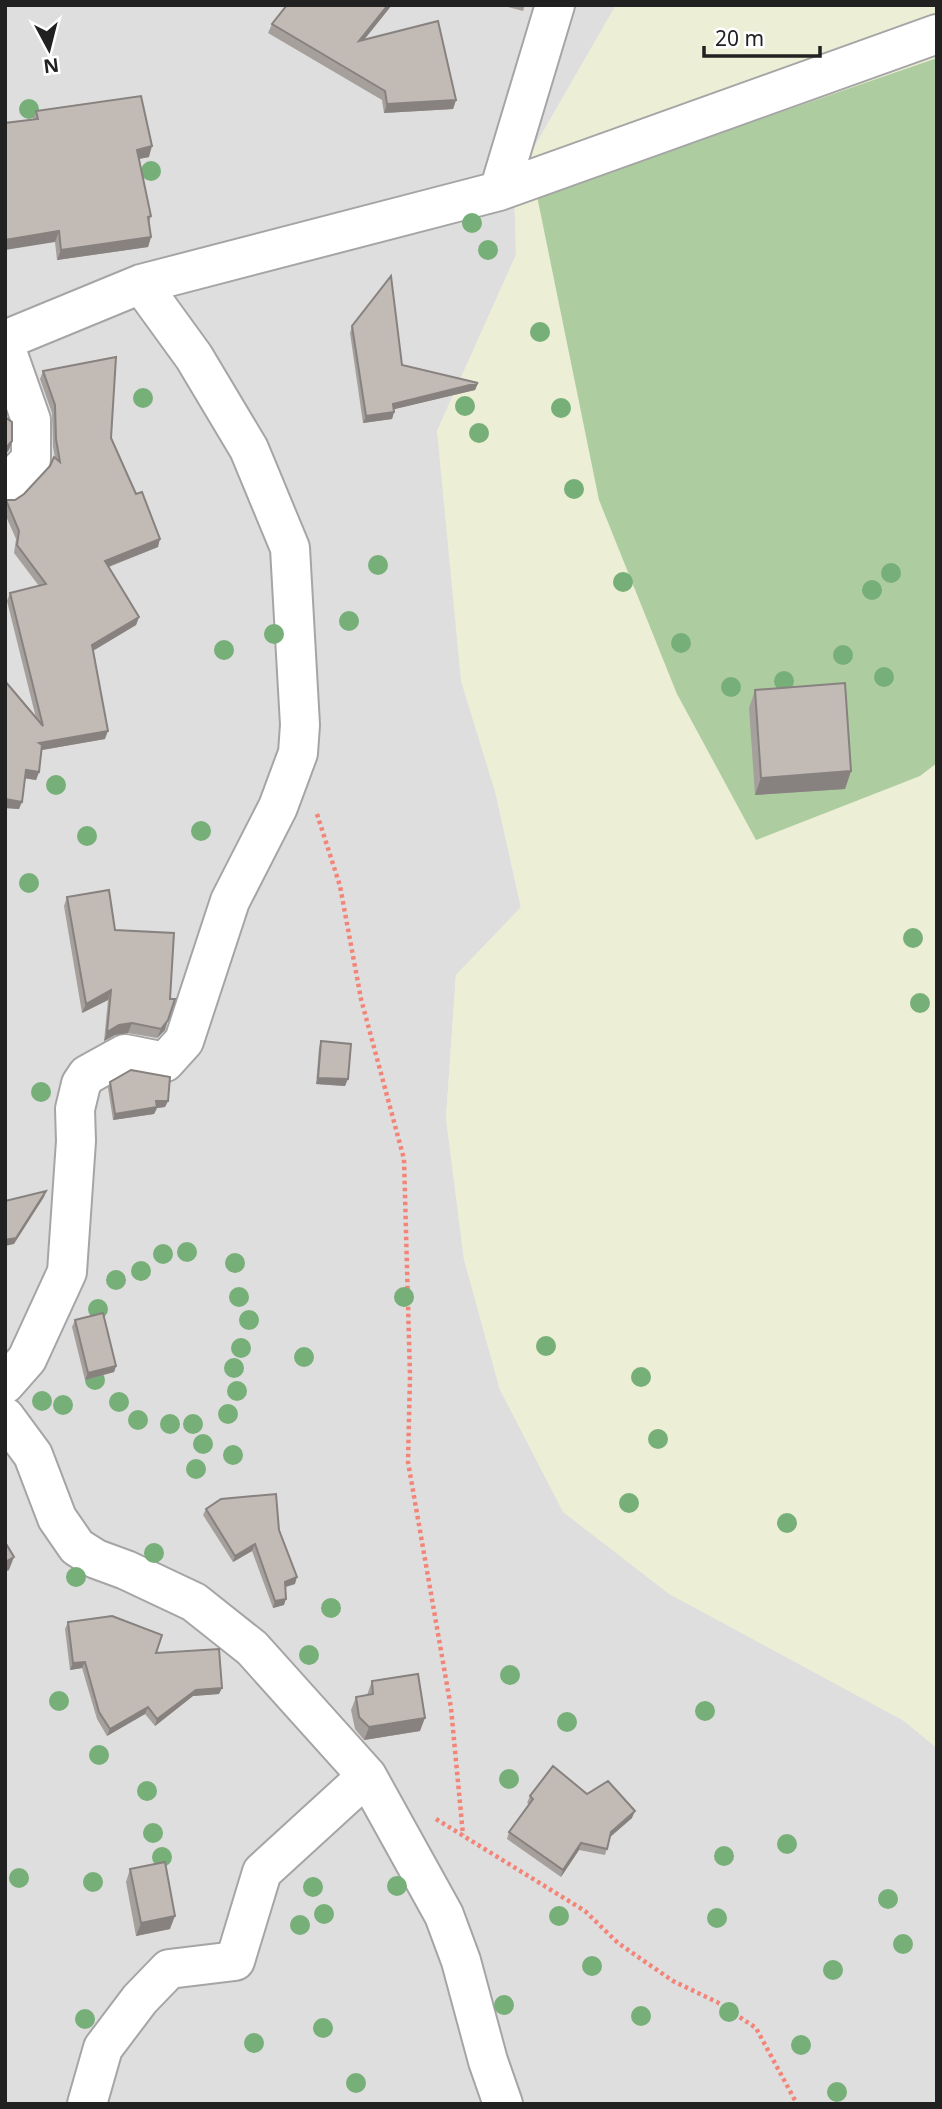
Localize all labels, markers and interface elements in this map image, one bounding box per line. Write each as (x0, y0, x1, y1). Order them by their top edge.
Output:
north arrow (14, 14, 84, 84)
scale bar (704, 14, 820, 58)
text: 20 m (715, 24, 764, 52)
text: N (42, 52, 60, 80)

